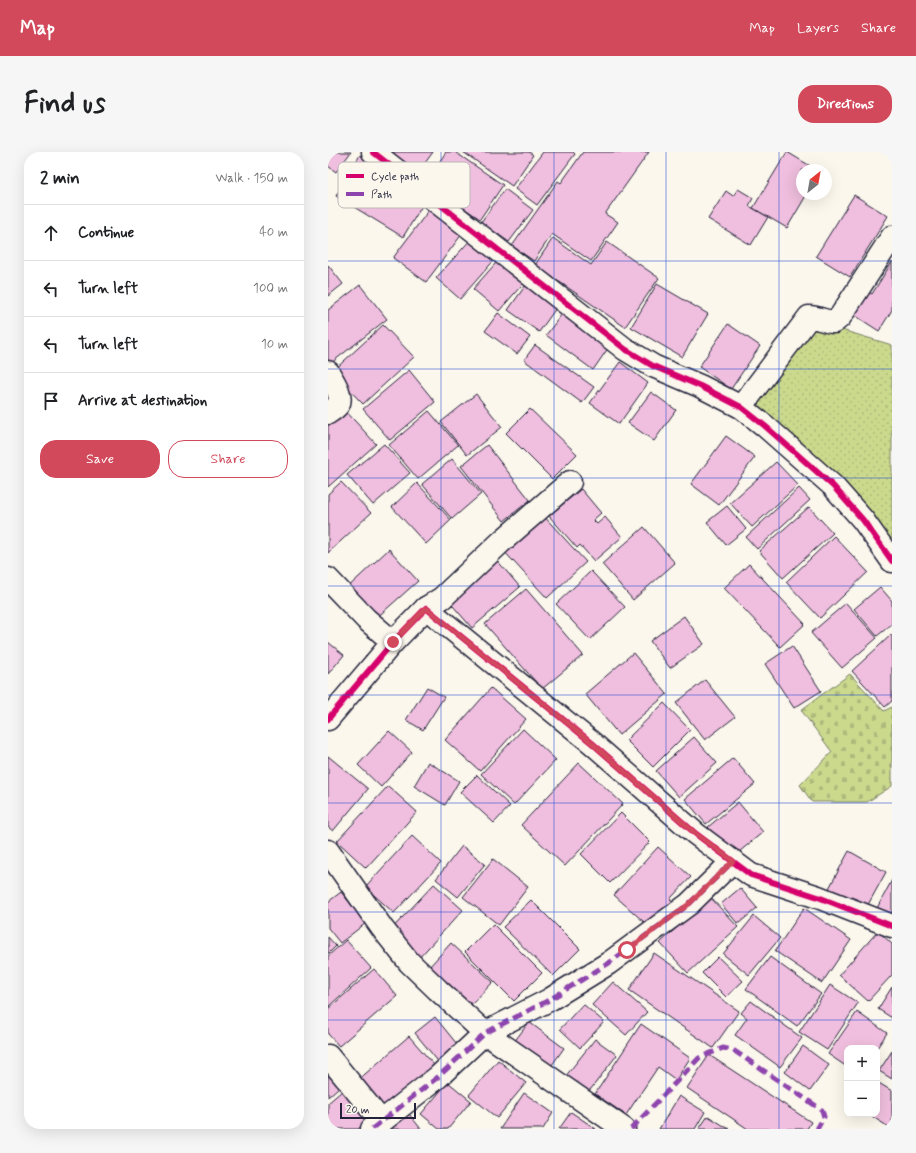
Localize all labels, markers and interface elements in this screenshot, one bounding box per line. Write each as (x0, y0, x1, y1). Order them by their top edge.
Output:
text: Map (20, 16, 55, 41)
text: Map (749, 19, 775, 37)
text: Layers (797, 19, 839, 37)
text: Share (861, 19, 896, 37)
button: Directions (798, 85, 892, 123)
text: Find us (24, 86, 105, 123)
legend (338, 162, 470, 208)
north arrow (796, 164, 832, 200)
text: 2 min (40, 167, 80, 189)
text: Walk · 150 m (215, 170, 288, 187)
text: Cycle path (371, 170, 419, 184)
text: Path (371, 188, 392, 202)
icon: ahead (40, 222, 62, 244)
text: Continue (78, 223, 134, 243)
text: 40 m (259, 224, 288, 241)
icon: left (40, 278, 62, 300)
text: Turn left (78, 279, 138, 299)
text: 100 m (253, 280, 288, 297)
icon: left (40, 334, 62, 356)
text: Turn left (78, 335, 138, 355)
text: 10 m (261, 336, 288, 353)
icon: arrive (40, 390, 62, 412)
text: Arrive at destination (78, 391, 207, 411)
button: Save (40, 440, 160, 478)
button: Share (168, 440, 288, 478)
route end (384, 633, 402, 651)
route start (618, 941, 636, 959)
map controls (844, 1045, 880, 1117)
button: + (844, 1045, 880, 1081)
button: − (844, 1081, 880, 1117)
scale bar (340, 1101, 416, 1120)
text: 20 m (346, 1103, 369, 1117)

